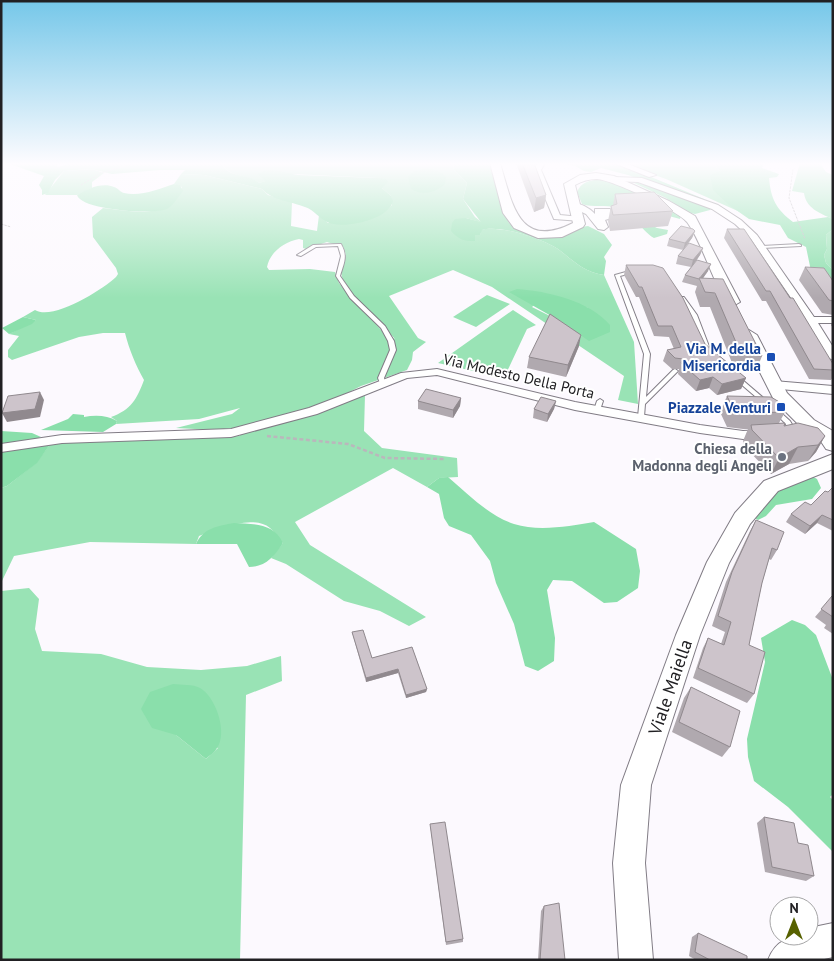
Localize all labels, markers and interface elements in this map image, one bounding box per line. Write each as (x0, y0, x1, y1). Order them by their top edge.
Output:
place label: Via M. della Misericordia (683, 339, 761, 375)
street label: Via Modesto Della Porta (441, 349, 596, 403)
marker: Via M. della Misericordia (765, 351, 777, 363)
place label: Piazzale Venturi (668, 398, 771, 417)
marker: Piazzale Venturi (775, 401, 787, 413)
place label: Chiesa della Madonna degli Angeli (632, 439, 772, 475)
marker: Chiesa della Madonna degli Angeli (776, 451, 788, 463)
street label: Viale Maiella (643, 636, 697, 739)
north arrow (769, 896, 819, 946)
text: N (789, 899, 799, 917)

